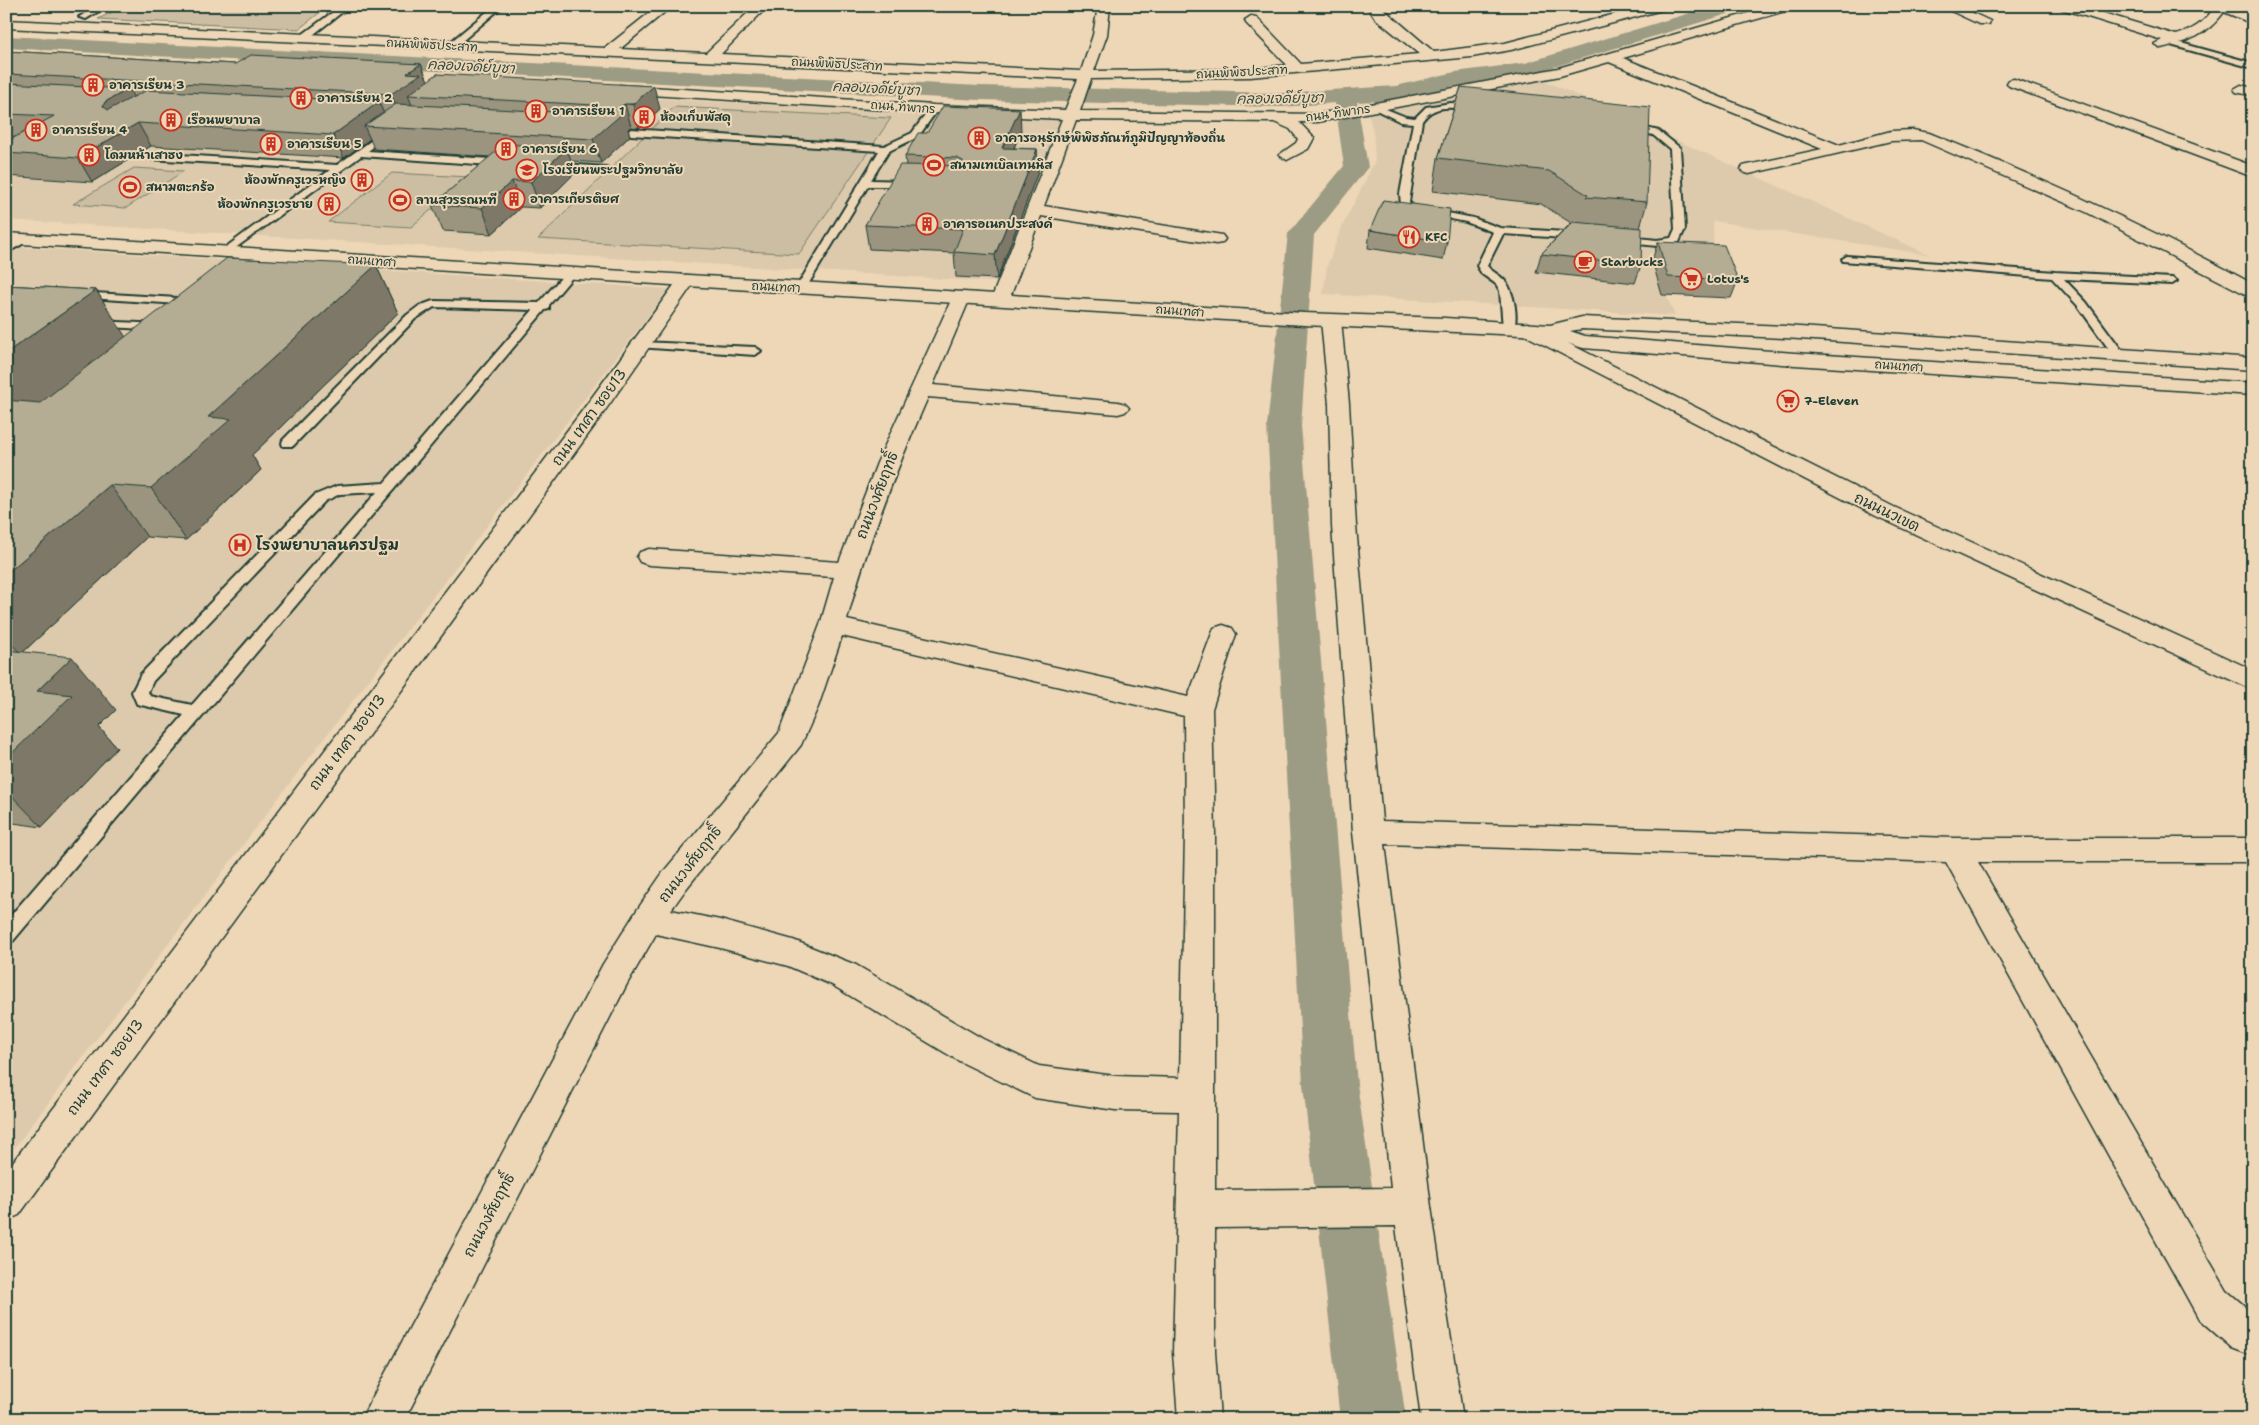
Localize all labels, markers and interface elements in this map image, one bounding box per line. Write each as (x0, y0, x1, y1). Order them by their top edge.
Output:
street label: ถนนพิพิธประสาท (386, 35, 478, 55)
street label: ถนนพิพิธประสาท (791, 54, 883, 74)
water label: คลองเจดีย์บูชา (427, 55, 516, 79)
street label: ถนนพิพิธประสาท (1196, 62, 1288, 82)
building icon: อาคารเรียน 3 (81, 73, 105, 97)
place label: อาคารเรียน 3 (109, 77, 184, 93)
water label: คลองเจดีย์บูชา (832, 77, 921, 101)
building icon: อาคารเรียน 2 (289, 86, 313, 110)
water label: คลองเจดีย์บูชา (1236, 88, 1325, 110)
place label: อาคารเรียน 2 (317, 90, 393, 106)
street label: ถนน ทิพากร (870, 97, 936, 117)
building icon: อาคารเรียน 1 (524, 99, 548, 123)
street label: ถนน ทิพากร (1305, 101, 1371, 125)
place label: อาคารเรียน 1 (552, 103, 624, 119)
building icon: ห้องเก็บพัสดุ (632, 105, 656, 129)
building icon: เรือนพยาบาล (159, 108, 183, 132)
place label: ห้องเก็บพัสดุ (660, 108, 731, 126)
place label: เรือนพยาบาล (187, 112, 261, 128)
building icon: อาคารเรียน 4 (24, 118, 48, 142)
place label: อาคารเรียน 4 (52, 122, 128, 138)
building icon: อาคารอนุรักษ์พิพิธภัณฑ์ภูมิปัญญาท้องถิ่น (967, 126, 991, 150)
place label: อาคารอนุรักษ์พิพิธภัณฑ์ภูมิปัญญาท้องถิ่น (995, 128, 1225, 147)
building icon: อาคารเรียน 5 (259, 132, 283, 156)
place label: อาคารเรียน 5 (287, 136, 362, 152)
building icon: อาคารเรียน 6 (494, 137, 518, 161)
place label: อาคารเรียน 6 (522, 141, 597, 157)
building icon: โดมหน้าเสาธง (77, 143, 101, 167)
place label: โดมหน้าเสาธง (104, 147, 184, 163)
sports icon: สนามเทเบิลเทนนิส (922, 153, 946, 177)
place label: สนามเทเบิลเทนนิส (950, 157, 1053, 173)
school or university icon: โรงเรียนพระปฐมวิทยาลัย (515, 158, 539, 182)
place label: โรงเรียนพระปฐมวิทยาลัย (542, 162, 683, 178)
building icon: ห้องพักครูเวรหญิง (350, 168, 374, 192)
place label: ห้องพักครูเวรหญิง (244, 172, 346, 189)
sports icon: สนามตะกร้อ (118, 175, 142, 199)
place label: สนามตะกร้อ (146, 179, 215, 195)
building icon: อาคารเกียรติยศ (502, 187, 526, 211)
sports icon: ลานสุวรรณนฑี (388, 188, 412, 212)
place label: อาคารเกียรติยศ (530, 191, 620, 207)
building icon: ห้องพักครูเวรชาย (317, 192, 341, 216)
place label: ลานสุวรรณนฑี (416, 192, 497, 209)
place label: ห้องพักครูเวรชาย (217, 196, 313, 213)
building icon: อาคารอเนกประสงค์ (915, 212, 939, 236)
place label: อาคารอเนกประสงค์ (943, 216, 1053, 232)
restaurant icon: KFC (1397, 225, 1421, 249)
place label: KFC (1425, 229, 1447, 245)
cafe icon: Starbucks (1573, 250, 1597, 274)
street label: ถนนเทศา (347, 251, 397, 271)
place label: Starbucks (1601, 254, 1663, 270)
supermarket icon: Lotus's (1679, 267, 1703, 291)
place label: Lotus's (1707, 271, 1749, 287)
street label: ถนนเทศา (751, 278, 801, 296)
street label: ถนนเทศา (1155, 301, 1205, 321)
street label: ถนนเทศา (1874, 356, 1924, 376)
street label: ถนน เทศา ซอย13 (547, 364, 631, 470)
supermarket icon: 7-Eleven (1776, 389, 1800, 413)
place label: 7-Eleven (1804, 393, 1859, 409)
street label: ถนนวงศ์ยฤทธิ์ (847, 447, 903, 542)
street label: ถนนนวเขต (1851, 488, 1923, 536)
hospital icon: โรงพยาบาลนครปฐม (228, 533, 252, 557)
place label: โรงพยาบาลนครปฐม (255, 535, 399, 555)
street label: ถนน เทศา ซอย13 (304, 690, 390, 794)
street label: ถนนวงศ์ยฤทธิ์ (650, 819, 726, 907)
street label: ถนน เทศา ซอย13 (62, 1015, 148, 1119)
street label: ถนนวงศ์ยฤทธิ์ (455, 1167, 520, 1260)

